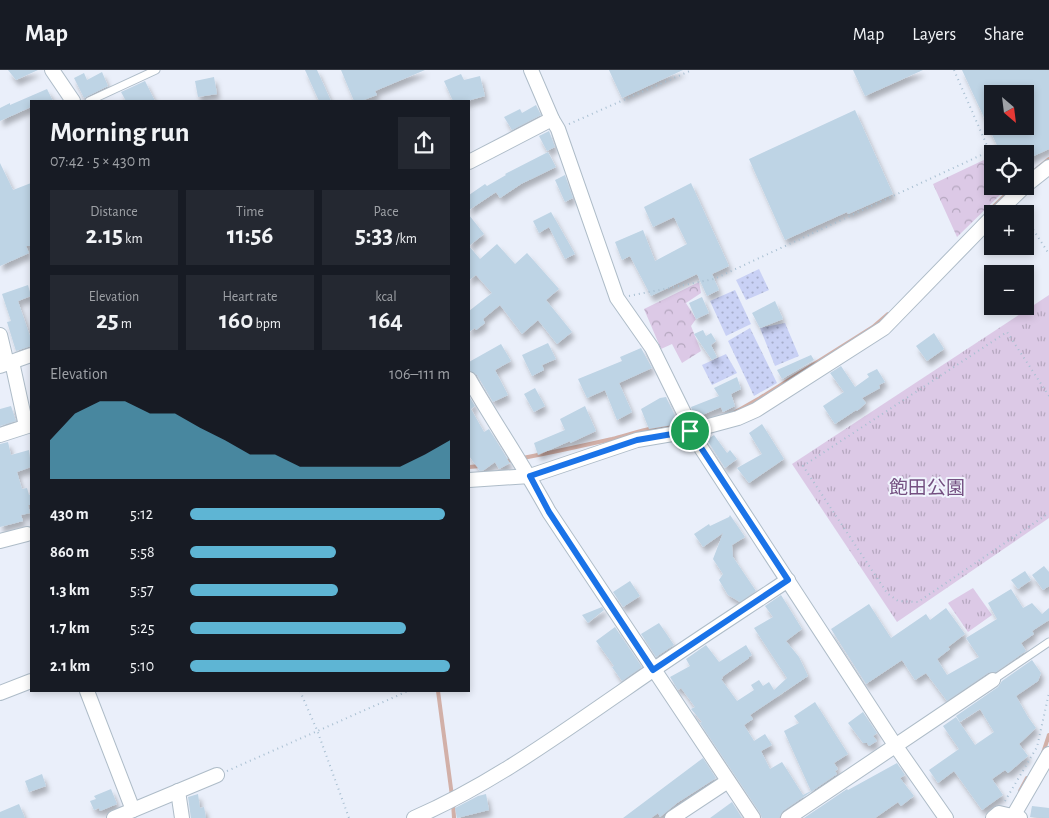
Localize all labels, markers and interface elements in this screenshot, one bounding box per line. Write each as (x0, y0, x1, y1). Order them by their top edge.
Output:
text: Map (25, 22, 68, 46)
text: Map (853, 26, 884, 44)
text: Layers (912, 26, 956, 44)
text: Share (984, 26, 1024, 44)
north arrow (984, 85, 1034, 135)
map controls (984, 85, 1034, 315)
button: share (398, 117, 450, 169)
text: Morning run (50, 119, 190, 147)
button: locate (984, 145, 1034, 195)
text: 07:42 · 5 × 430 m (50, 153, 151, 169)
text: Distance (90, 205, 138, 219)
text: Time (236, 205, 264, 219)
text: Pace (373, 205, 399, 219)
button: + (984, 205, 1034, 255)
text: 2.15 (85, 223, 123, 248)
text: 11:56 (227, 223, 273, 248)
text: 5:33 (355, 223, 393, 248)
text: km (123, 232, 143, 246)
text: /km (393, 232, 417, 246)
button: − (984, 265, 1034, 315)
text: Elevation (89, 290, 139, 304)
text: Heart rate (223, 290, 277, 304)
text: kcal (375, 290, 397, 304)
text: 25 (96, 308, 119, 333)
text: 160 (219, 308, 253, 333)
text: 164 (369, 308, 403, 333)
text: m (119, 317, 132, 331)
text: bpm (253, 317, 281, 331)
text: Elevation (50, 366, 108, 382)
text: 106–111 m (389, 366, 450, 382)
pin (669, 410, 711, 452)
icon: arrive (676, 417, 704, 445)
park label: 飽田公園 (889, 478, 965, 498)
text: 430 m (50, 506, 89, 522)
text: 5:12 (130, 506, 153, 522)
text: 860 m (50, 544, 89, 560)
text: 5:58 (130, 544, 155, 560)
text: 1.3 km (50, 582, 90, 598)
text: 5:57 (130, 582, 154, 598)
text: 1.7 km (50, 620, 90, 636)
text: 5:25 (130, 620, 154, 636)
text: 2.1 km (50, 658, 90, 674)
text: 5:10 (130, 658, 154, 674)

